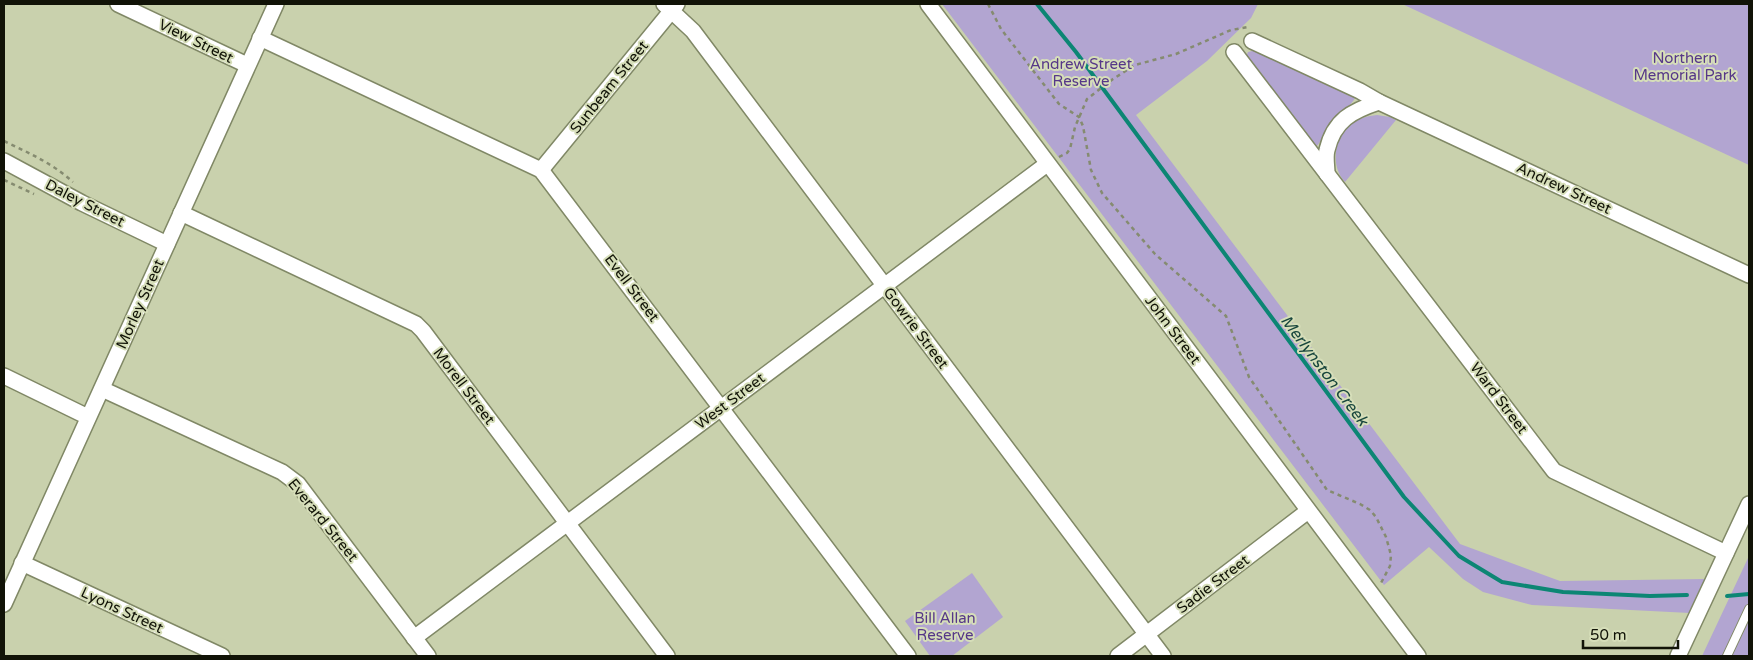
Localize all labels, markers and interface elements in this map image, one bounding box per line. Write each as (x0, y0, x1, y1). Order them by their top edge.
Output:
street label: View Street (156, 15, 237, 67)
street label: Sunbeam Street (566, 37, 652, 137)
park label: Northern Memorial Park (1633, 49, 1737, 84)
park label: Andrew Street Reserve (1030, 55, 1132, 90)
street label: Andrew Street (1514, 158, 1614, 218)
street label: Daley Street (42, 175, 128, 231)
street label: Evell Street (601, 251, 663, 326)
street label: Morley Street (112, 256, 168, 352)
street label: Gowrie Street (880, 284, 953, 372)
street label: John Street (1141, 292, 1205, 368)
water label: Merlynston Creek (1276, 311, 1373, 431)
street label: Morell Street (429, 344, 499, 428)
street label: Ward Street (1466, 359, 1532, 437)
street label: West Street (692, 369, 769, 433)
street label: Everard Street (284, 475, 362, 565)
street label: Sadie Street (1173, 551, 1253, 617)
street label: Lyons Street (78, 583, 166, 637)
park label: Bill Allan Reserve (914, 609, 976, 644)
scale bar (1583, 618, 1678, 650)
text: 50 m (1590, 626, 1627, 644)

